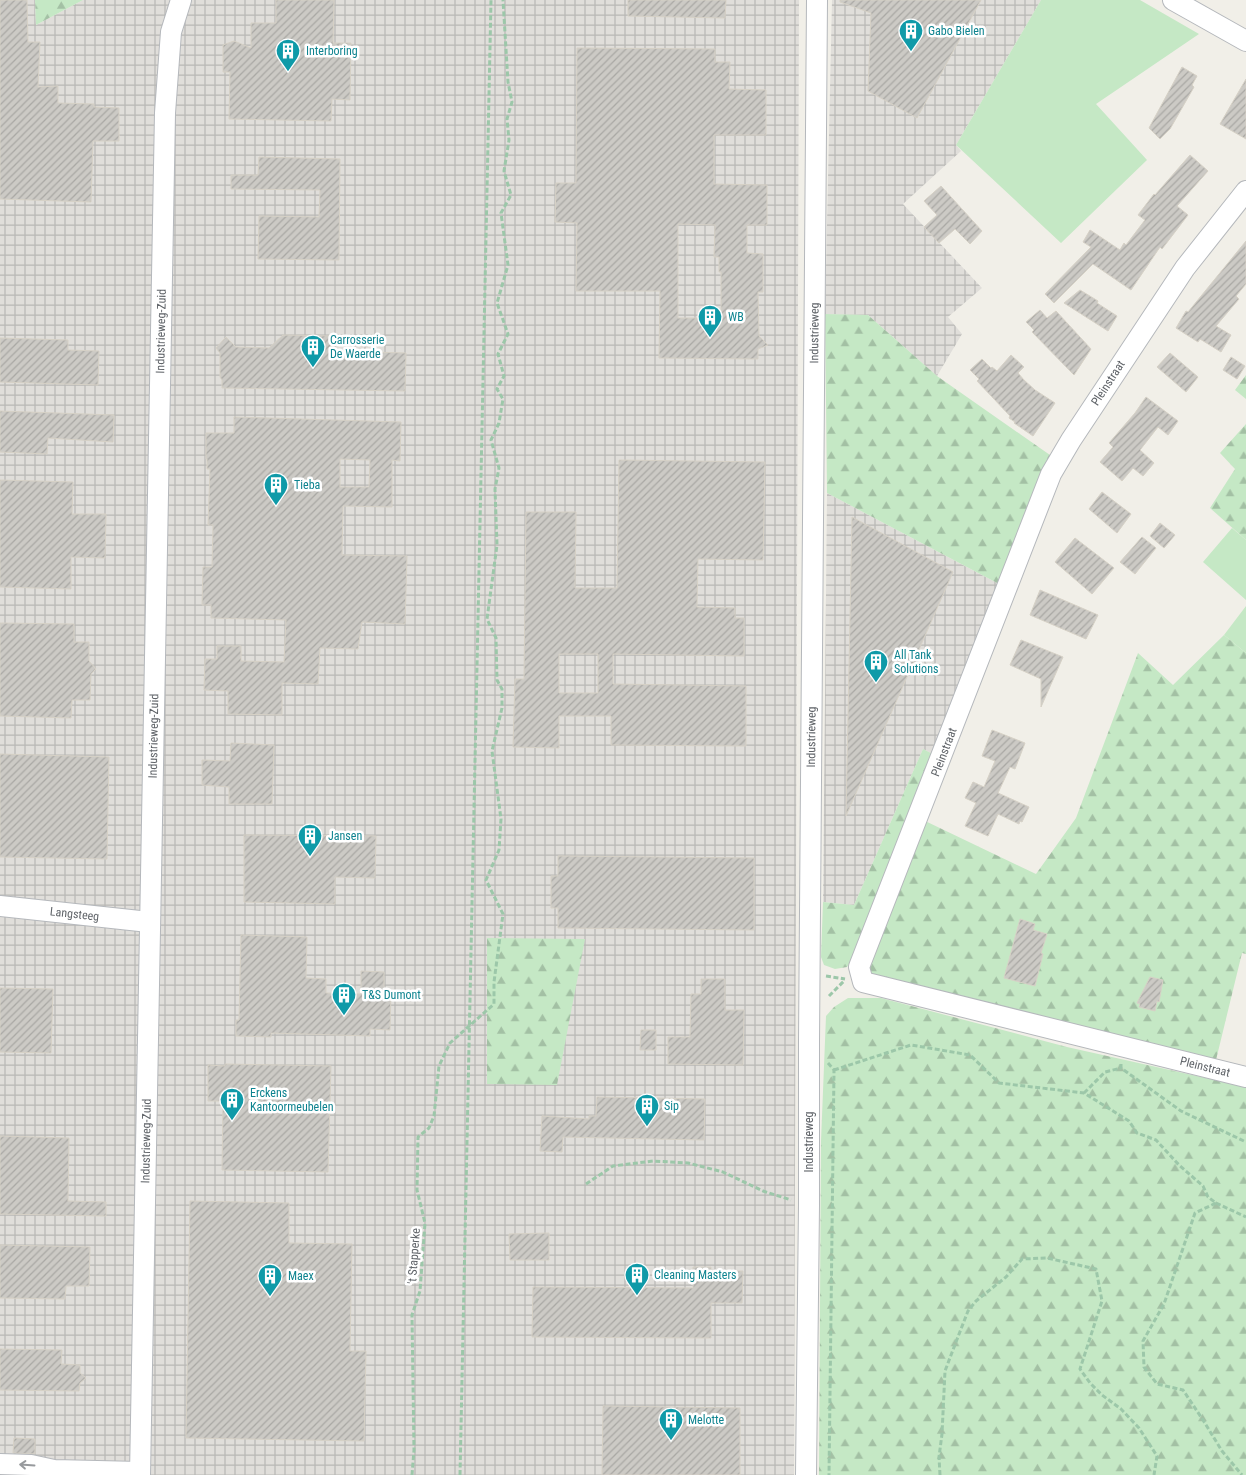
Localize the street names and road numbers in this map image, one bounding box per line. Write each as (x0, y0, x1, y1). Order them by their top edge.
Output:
street label: Industrieweg-Zuid (153, 289, 169, 374)
street label: Industrieweg (807, 302, 822, 364)
street label: Pleinstraat (1088, 357, 1128, 408)
street label: Industrieweg-Zuid (146, 694, 161, 779)
street label: Industrieweg (804, 706, 819, 768)
street label: Pleinstraat (928, 725, 960, 778)
street label: Langsteeg (49, 904, 100, 924)
street label: Pleinstraat (1179, 1054, 1232, 1080)
street label: Industrieweg-Zuid (138, 1099, 154, 1184)
street label: Industrieweg (802, 1111, 816, 1172)
street label: 't Stapperke (405, 1227, 423, 1284)

